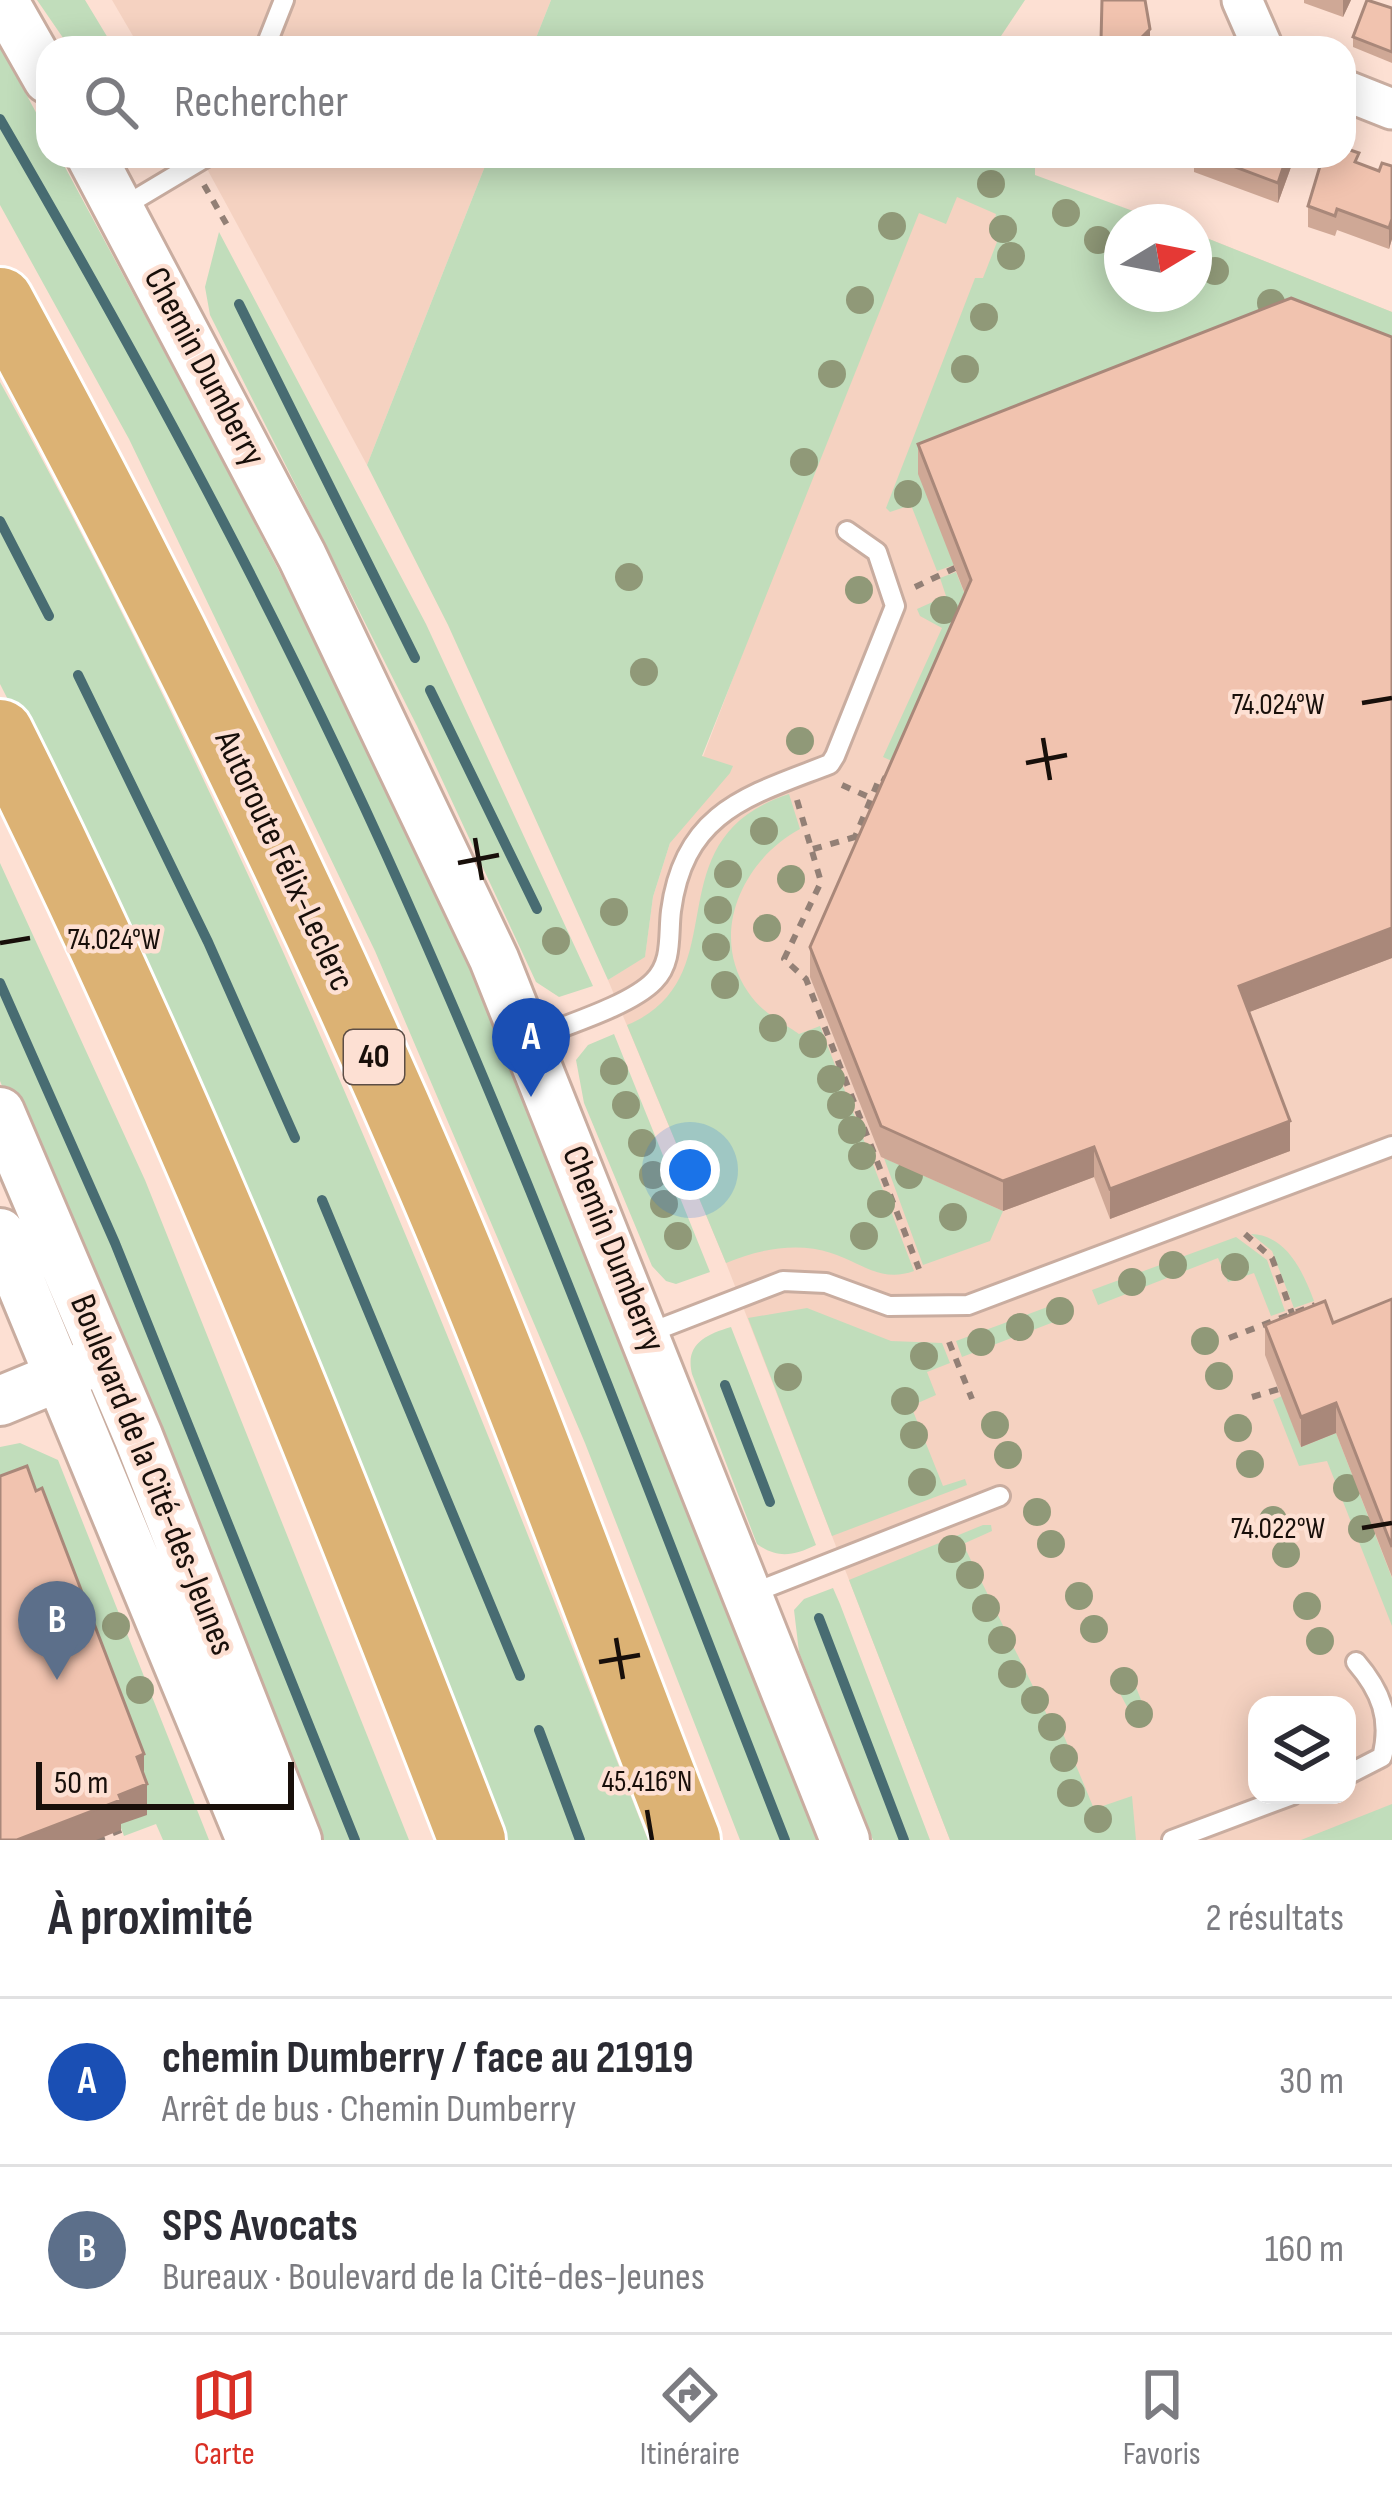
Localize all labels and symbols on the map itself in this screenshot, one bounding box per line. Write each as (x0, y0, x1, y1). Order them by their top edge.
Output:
north arrow (1104, 204, 1212, 312)
street label: Chemin Dumberry (134, 260, 274, 474)
text: 74.024°W (1231, 687, 1325, 723)
street label: Autoroute Félix-Leclerc (204, 723, 363, 998)
text: 74.024°W (67, 922, 161, 958)
pin: A (492, 998, 570, 1097)
road number: 40 (344, 1030, 404, 1084)
street label: Chemin Dumberry (552, 1140, 674, 1358)
your location (660, 1140, 720, 1200)
street label: Boulevard de la Cité-des-Jeunes (60, 1289, 244, 1661)
text: 74.022°W (1231, 1511, 1326, 1547)
pin: B (18, 1581, 96, 1680)
scale bar (36, 1756, 294, 1809)
text: 45.416°N (602, 1764, 692, 1800)

